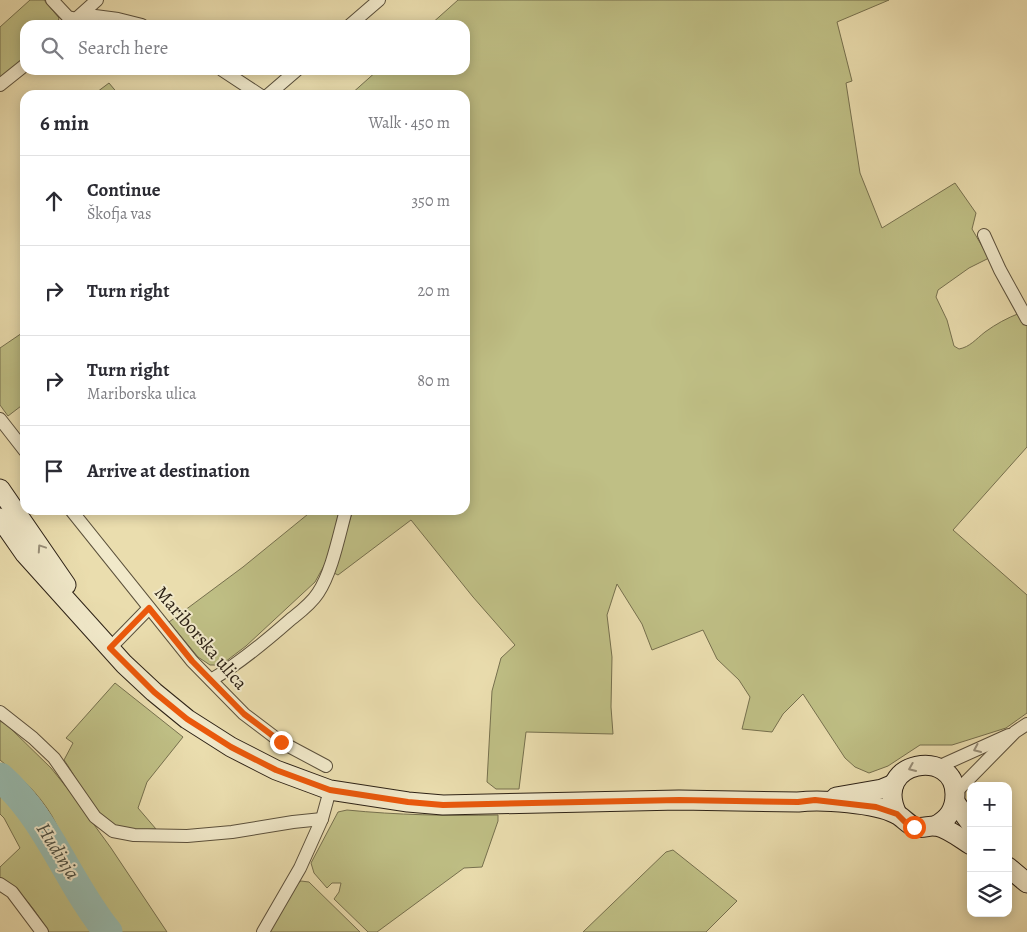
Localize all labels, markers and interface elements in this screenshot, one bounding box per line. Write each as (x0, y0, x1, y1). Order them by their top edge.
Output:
search box (20, 20, 470, 75)
icon: search (38, 34, 66, 62)
text: Search here (78, 35, 168, 61)
text: 6 min (40, 109, 89, 137)
text: Walk · 450 m (368, 112, 450, 134)
text: Continue (87, 177, 161, 203)
icon: ahead (40, 187, 68, 215)
text: 350 m (411, 190, 450, 212)
text: Škofja vas (87, 203, 151, 225)
icon: right (40, 277, 68, 305)
text: Turn right (87, 278, 169, 304)
text: 20 m (417, 280, 450, 302)
text: Turn right (87, 357, 169, 383)
icon: right (40, 367, 68, 395)
text: 80 m (417, 370, 450, 392)
text: Mariborska ulica (87, 383, 197, 405)
icon: arrive (40, 457, 68, 485)
text: Arrive at destination (87, 458, 250, 484)
one-way arrow (38, 544, 47, 553)
street label: Mariborska ulica (149, 580, 254, 696)
route end (270, 731, 293, 754)
one-way arrow (973, 743, 982, 754)
one-way arrow (908, 762, 917, 772)
map controls (967, 782, 1012, 917)
button: + (967, 782, 1012, 827)
route start (903, 816, 926, 839)
water label: Hudinja (30, 817, 86, 885)
button: − (967, 827, 1012, 872)
button: layers (967, 872, 1012, 917)

